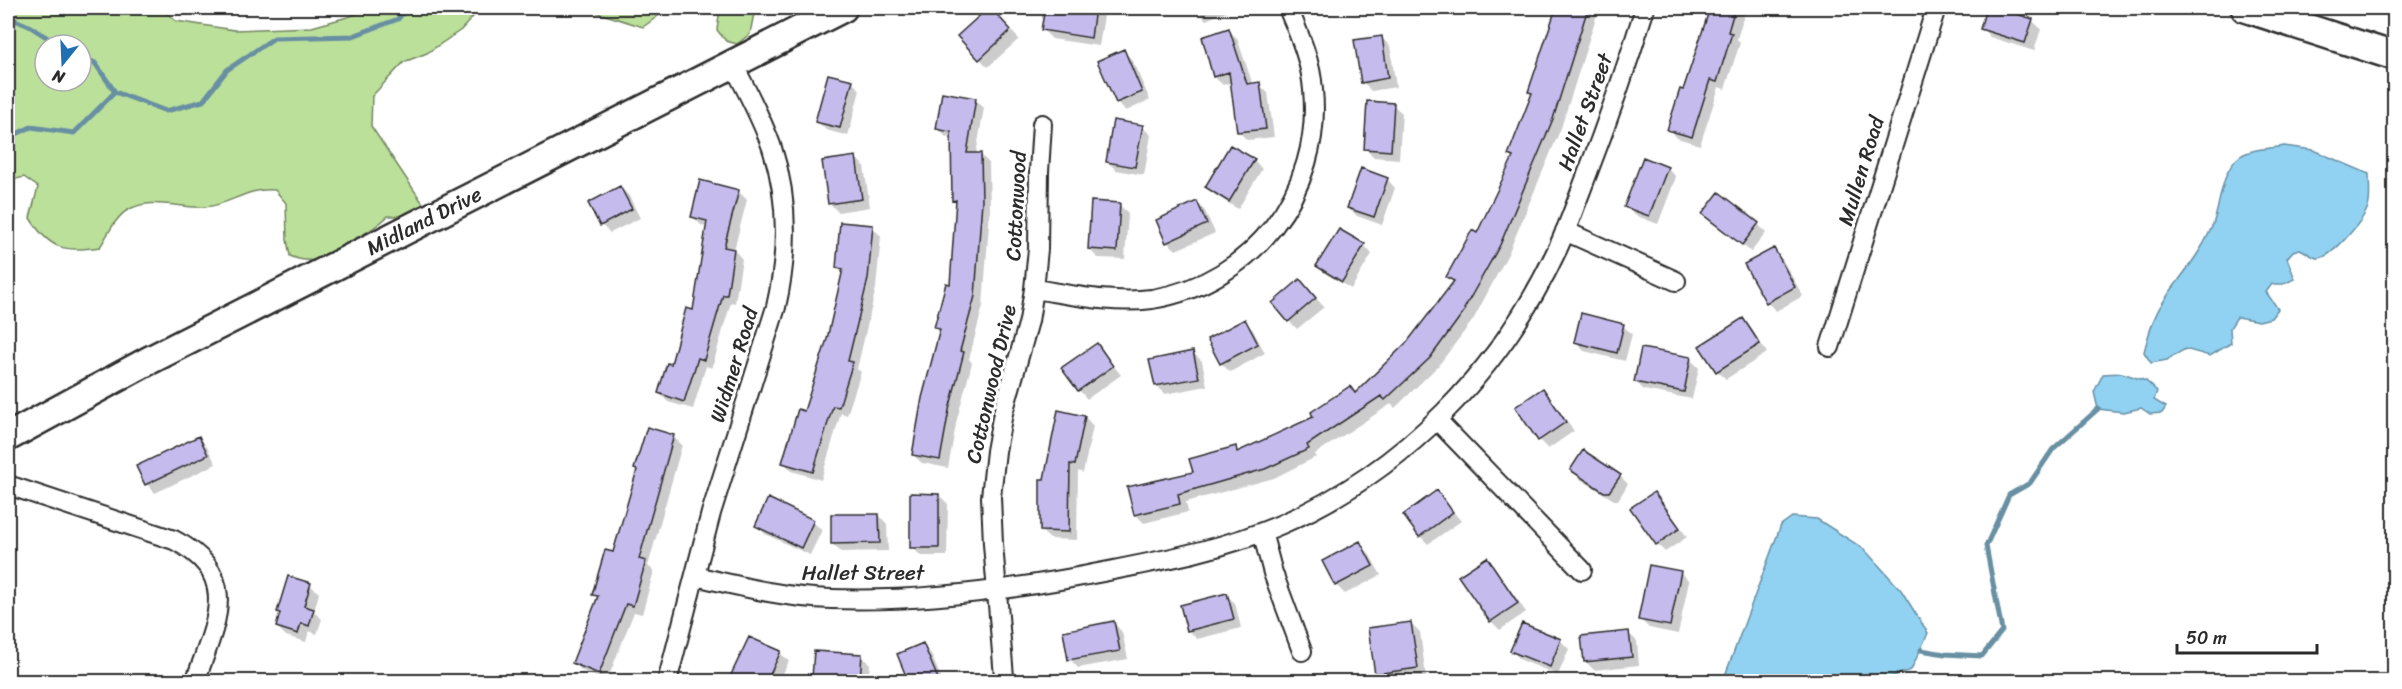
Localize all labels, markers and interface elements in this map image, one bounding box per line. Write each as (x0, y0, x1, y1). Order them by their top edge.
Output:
north arrow (33, 33, 93, 93)
street label: Hallet Street (1546, 47, 1624, 176)
text: N (48, 61, 69, 93)
street label: Mullen Road (1826, 110, 1896, 230)
street label: Cottonwood (994, 148, 1038, 262)
street label: Midland Drive (359, 175, 489, 267)
street label: Widmer Road (698, 301, 770, 427)
street label: Cottonwood Drive (954, 301, 1028, 467)
street label: Hallet Street (802, 554, 926, 592)
scale bar (2177, 617, 2316, 655)
text: 50 m (2186, 622, 2227, 654)

